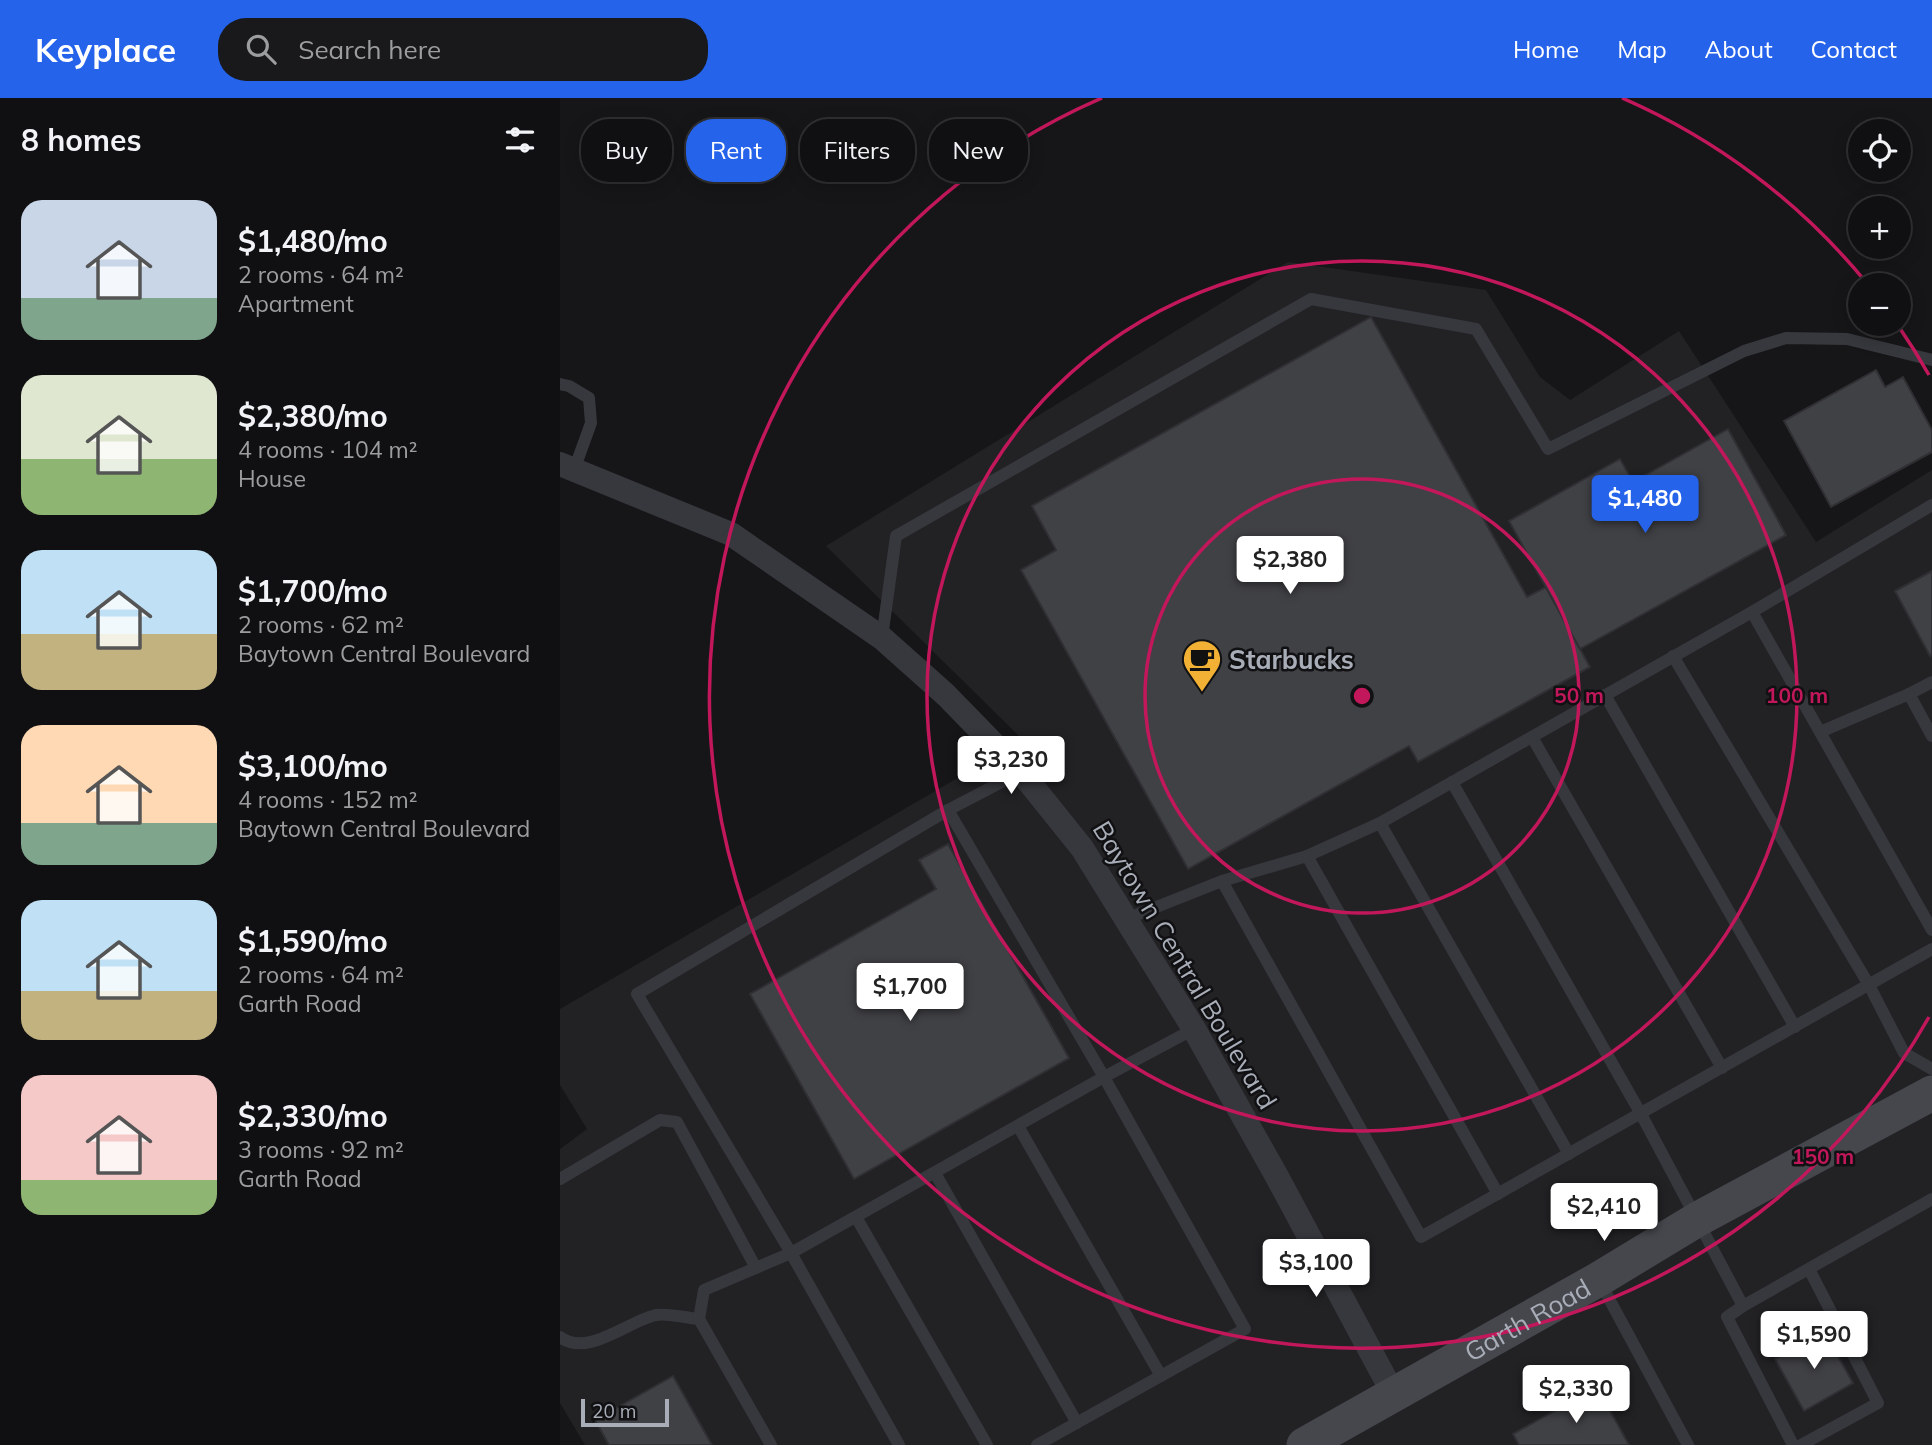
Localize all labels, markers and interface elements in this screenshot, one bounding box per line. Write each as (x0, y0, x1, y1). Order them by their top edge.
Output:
search box (218, 18, 708, 81)
text: Keyplace (35, 29, 176, 70)
icon: search (242, 30, 280, 68)
text: Search here (298, 33, 441, 66)
text: Home (1513, 34, 1579, 64)
text: Map (1617, 34, 1667, 64)
text: About (1705, 34, 1773, 64)
text: Contact (1811, 34, 1897, 64)
chip: Buy (581, 119, 672, 182)
chip: Rent (686, 119, 786, 182)
chip: Filters (800, 119, 915, 182)
chip: New (929, 119, 1028, 182)
map controls (1848, 119, 1911, 336)
button: locate (1848, 119, 1911, 182)
text: 8 homes (21, 121, 142, 159)
icon: filters (501, 121, 539, 159)
button: + (1848, 196, 1911, 259)
text: $1,480/mo (238, 222, 388, 260)
icon: home (77, 228, 161, 312)
text: 2 rooms · 64 m² (238, 260, 404, 289)
button: − (1848, 273, 1911, 336)
text: Apartment (238, 289, 354, 318)
text: $2,380/mo (238, 397, 388, 435)
icon: home (77, 403, 161, 487)
text: 4 rooms · 104 m² (238, 435, 418, 464)
text: House (238, 464, 306, 493)
pin: $1,480 (1588, 476, 1702, 535)
text: $1,480 (1608, 483, 1682, 512)
pin: $2,380 (1233, 536, 1347, 596)
text: $2,380 (1253, 544, 1327, 573)
text: $1,700/mo (238, 572, 388, 610)
icon: home (77, 578, 161, 662)
text: 2 rooms · 62 m² (238, 610, 404, 639)
cafe icon: Starbucks (1181, 638, 1223, 693)
text: Baytown Central Boulevard (238, 639, 530, 668)
place label: Starbucks (1229, 643, 1354, 676)
text: 50 m (1554, 682, 1604, 708)
text: 100 m (1766, 682, 1828, 708)
centre of rings (1350, 684, 1374, 708)
pin: $3,230 (954, 736, 1068, 796)
text: $3,230 (974, 744, 1048, 773)
text: $3,100/mo (238, 747, 388, 785)
icon: home (77, 753, 161, 837)
text: 4 rooms · 152 m² (238, 785, 418, 814)
text: Baytown Central Boulevard (238, 814, 530, 843)
street label: Baytown Central Boulevard (1086, 815, 1284, 1115)
text: $1,590/mo (238, 922, 388, 960)
icon: home (77, 928, 161, 1012)
text: 2 rooms · 64 m² (238, 960, 404, 989)
pin: $1,700 (853, 964, 967, 1023)
text: $1,700 (873, 971, 947, 1000)
text: Garth Road (238, 989, 362, 1018)
text: $2,330/mo (238, 1097, 388, 1135)
icon: home (77, 1103, 161, 1187)
text: 3 rooms · 92 m² (238, 1135, 404, 1164)
text: 150 m (1792, 1143, 1854, 1169)
text: Garth Road (238, 1164, 362, 1193)
pin: $2,410 (1547, 1184, 1661, 1243)
text: $2,410 (1567, 1191, 1641, 1220)
pin: $3,100 (1259, 1240, 1373, 1299)
text: $3,100 (1279, 1247, 1353, 1276)
street label: Garth Road (1458, 1271, 1596, 1368)
pin: $1,590 (1757, 1312, 1871, 1371)
text: $1,590 (1777, 1319, 1851, 1348)
pin: $2,330 (1519, 1366, 1633, 1425)
text: $2,330 (1539, 1373, 1613, 1402)
scale bar (581, 1396, 668, 1428)
text: 20 m (592, 1399, 636, 1423)

